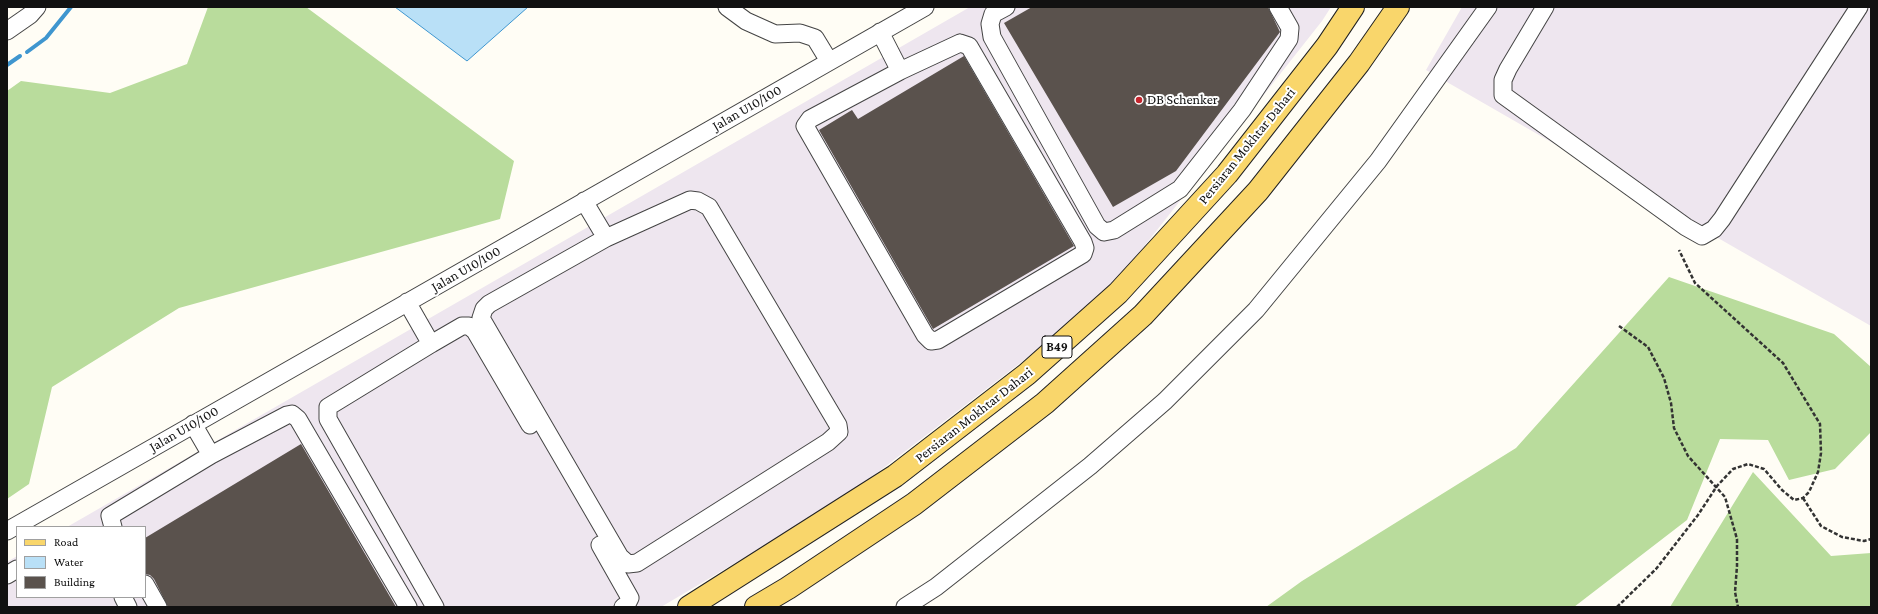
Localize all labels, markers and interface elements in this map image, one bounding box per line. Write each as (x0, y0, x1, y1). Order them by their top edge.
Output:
street label: Jalan U10/100 (709, 81, 785, 135)
street label: Persiaran Mokhtar Dahari (1195, 85, 1299, 207)
place label: DB Schenker (1147, 92, 1218, 108)
marker: DB Schenker (1134, 95, 1144, 105)
street label: Jalan U10/100 (428, 242, 504, 296)
road number: B49 (1042, 336, 1072, 358)
street label: Persiaran Mokhtar Dahari (912, 364, 1036, 466)
street label: Jalan U10/100 (146, 402, 222, 456)
legend (16, 526, 146, 598)
text: Road (54, 535, 78, 549)
text: Water (54, 555, 83, 569)
text: Building (54, 575, 95, 589)

